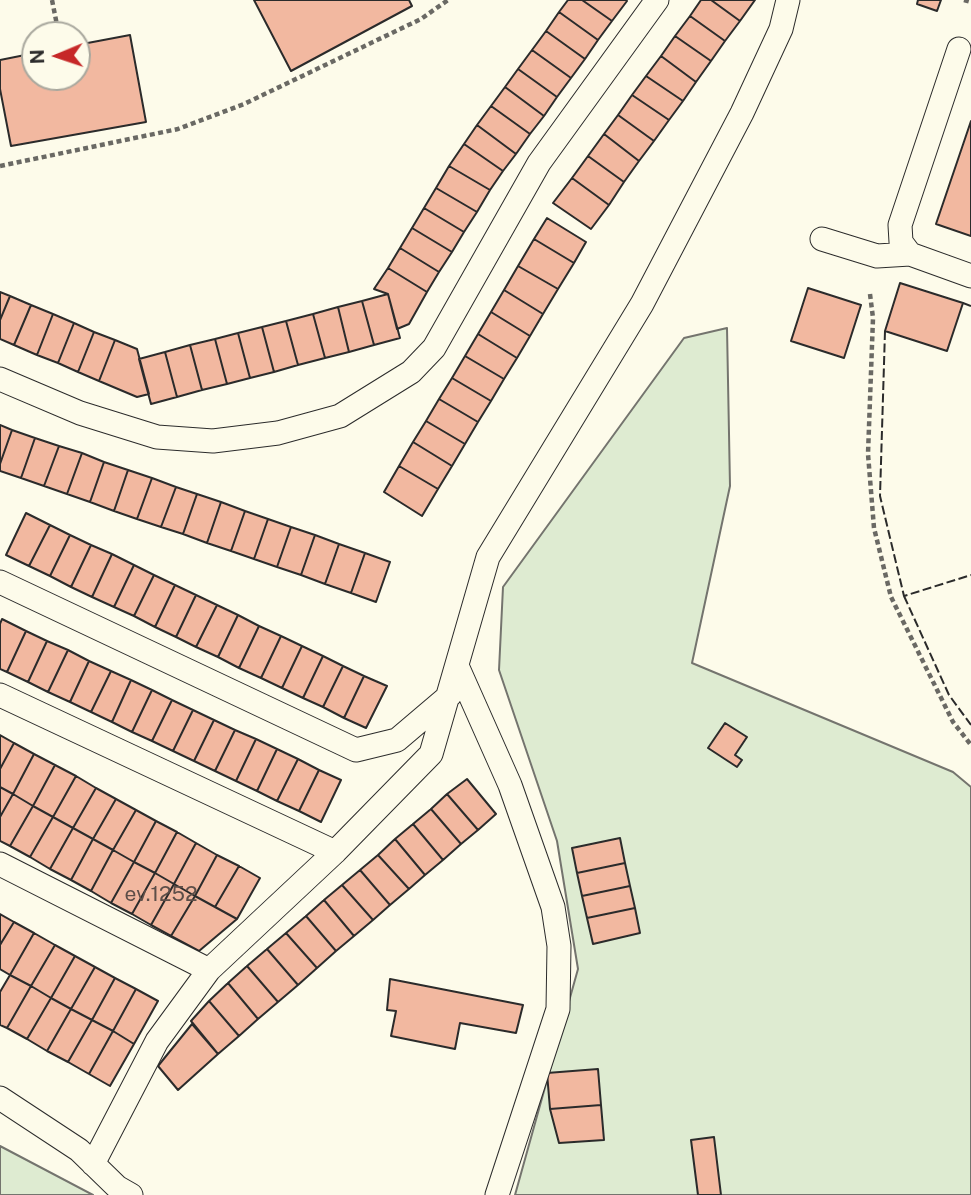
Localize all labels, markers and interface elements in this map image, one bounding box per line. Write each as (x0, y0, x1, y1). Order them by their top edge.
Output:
north arrow (21, 21, 91, 91)
text: N (26, 49, 48, 64)
house number: ev.1252 (125, 882, 197, 908)

